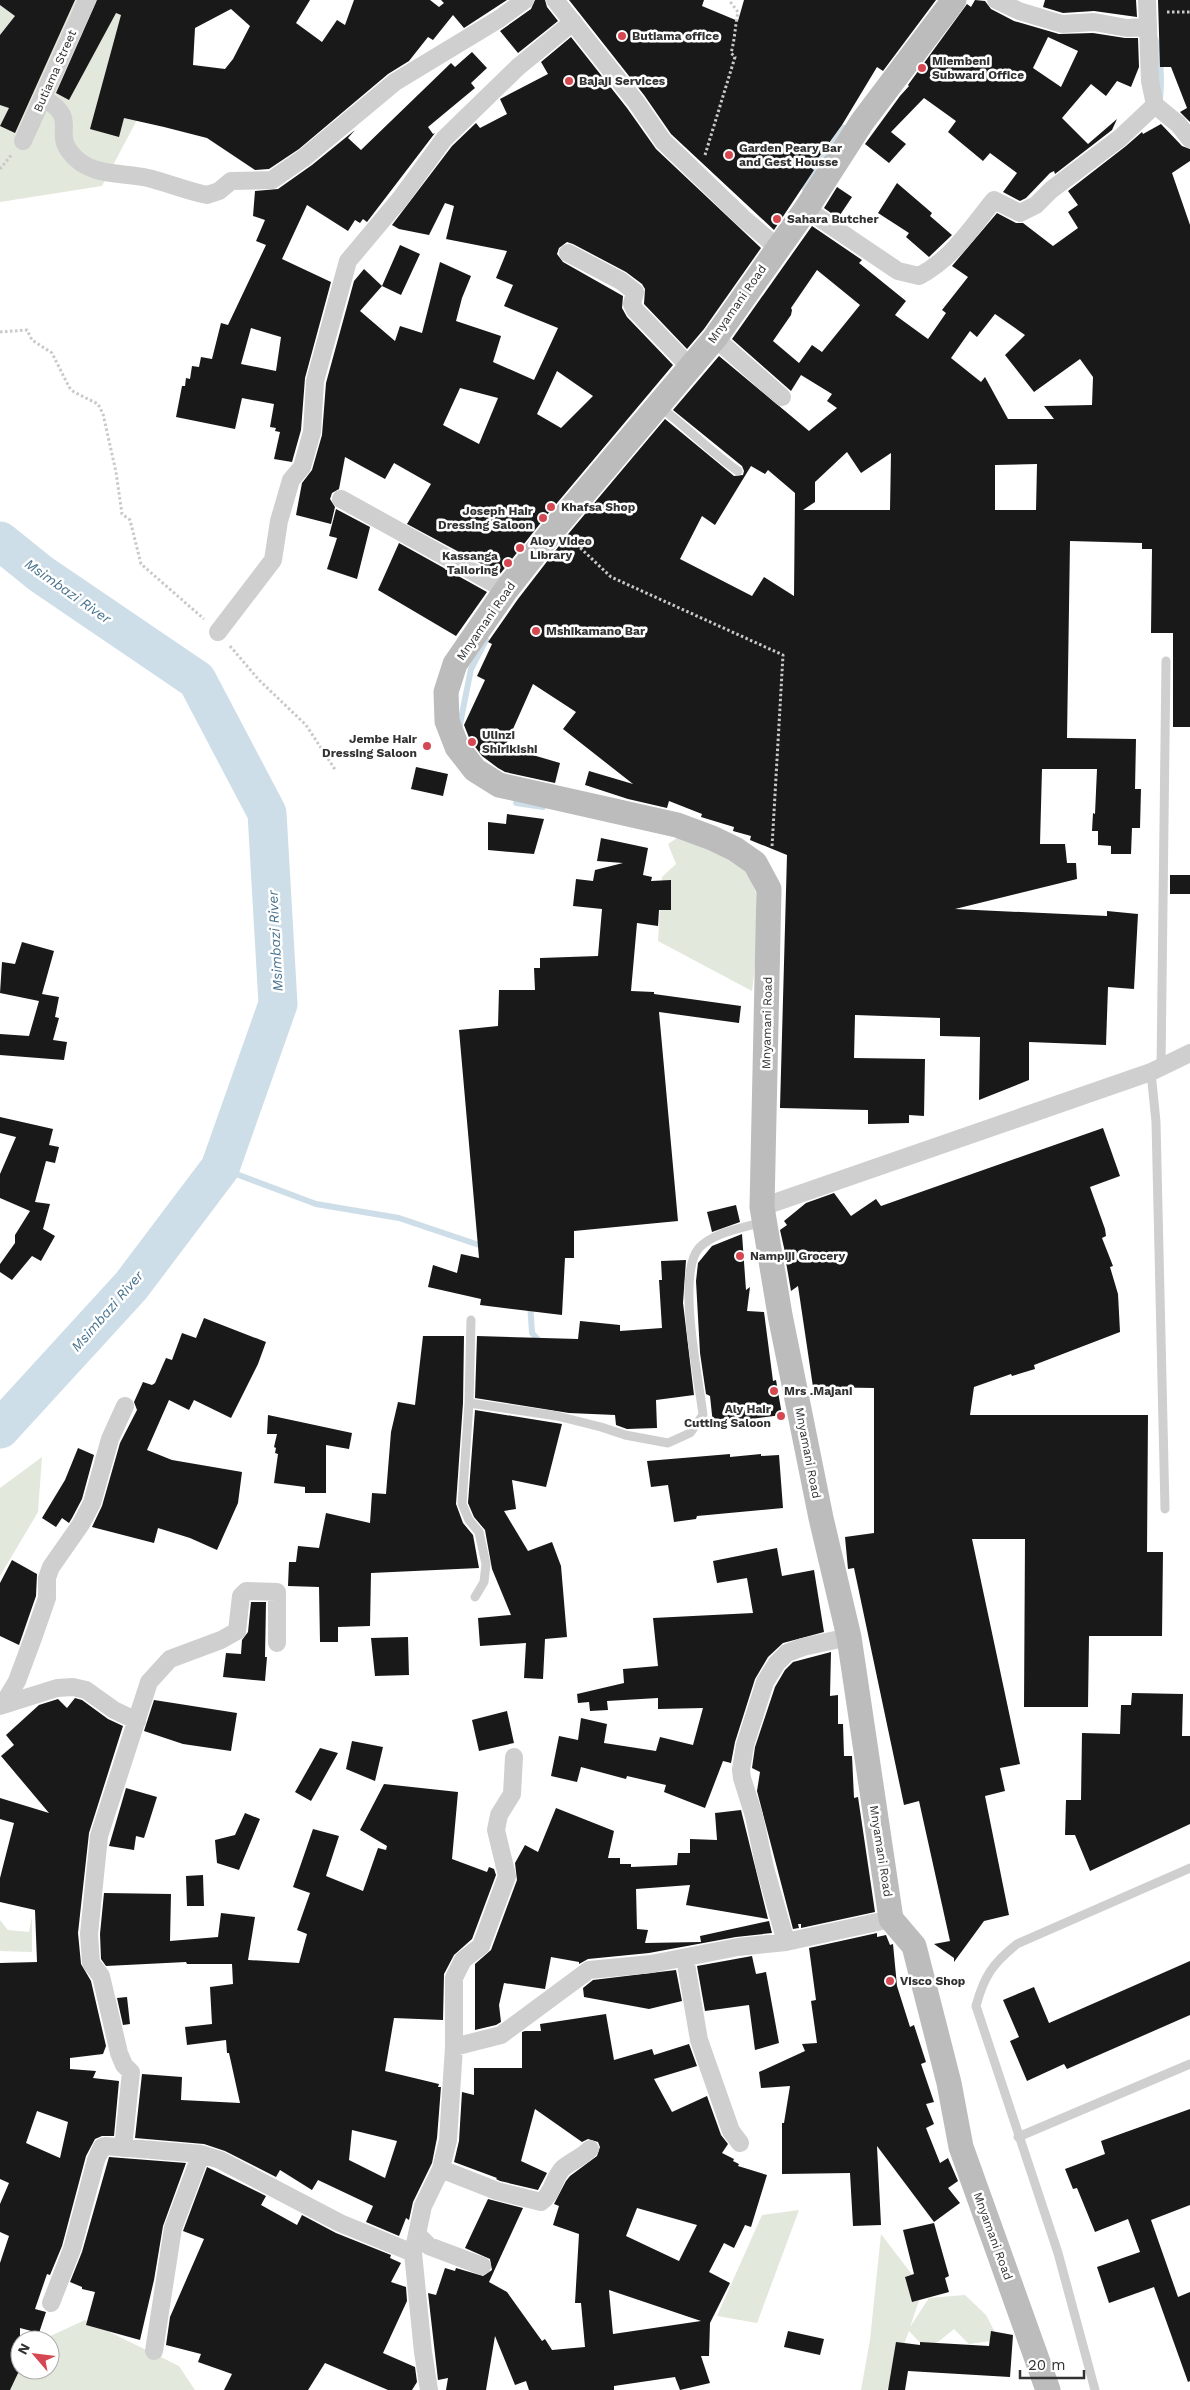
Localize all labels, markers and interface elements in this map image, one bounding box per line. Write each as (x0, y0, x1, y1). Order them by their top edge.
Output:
street label: Butiama Street (31, 28, 79, 114)
place label: Butiama office (632, 29, 719, 43)
marker: Butiama office (616, 30, 628, 42)
place label: Miembeni Subward Office (932, 54, 1024, 82)
marker: Miembeni Subward Office (916, 62, 928, 74)
place label: Bajaji Services (579, 74, 666, 88)
marker: Bajaji Services (563, 75, 575, 87)
place label: Garden Peary Bar and Gest Housse (739, 141, 843, 169)
marker: Garden Peary Bar and Gest Housse (723, 149, 735, 161)
place label: Sahara Butcher (787, 212, 879, 226)
marker: Sahara Butcher (771, 213, 783, 225)
street label: Mnyamani Road (705, 262, 769, 346)
place label: Khafsa Shop (561, 500, 636, 514)
marker: Khafsa Shop (545, 501, 557, 513)
place label: Joseph Hair Dressing Saloon (438, 504, 534, 532)
marker: Joseph Hair Dressing Saloon (537, 512, 549, 524)
place label: Aloy Video Library (530, 534, 592, 562)
marker: Aloy Video Library (514, 542, 526, 554)
place label: Kassanga Tailoring (442, 549, 498, 577)
water label: Msimbazi River (22, 555, 115, 627)
marker: Kassanga Tailoring (502, 557, 514, 569)
street label: Mnyamani Road (454, 579, 518, 663)
place label: Mshikamano Bar (546, 624, 646, 638)
marker: Mshikamano Bar (530, 625, 542, 637)
place label: Ulinzi Shirikishi (482, 728, 538, 756)
place label: Jembe Hair Dressing Saloon (322, 732, 418, 760)
marker: Ulinzi Shirikishi (466, 736, 478, 748)
marker: Jembe Hair Dressing Saloon (421, 740, 433, 752)
water label: Msimbazi River (264, 889, 286, 992)
street label: Mnyamani Road (759, 977, 775, 1069)
place label: Nampiji Grocery (750, 1249, 845, 1263)
marker: Nampiji Grocery (734, 1250, 746, 1262)
water label: Msimbazi River (68, 1267, 147, 1354)
place label: Mrs .Majani (784, 1384, 852, 1398)
marker: Mrs .Majani (768, 1385, 780, 1397)
place label: Aly Hair Cutting Saloon (684, 1402, 772, 1430)
street label: Mnyamani Road (792, 1406, 824, 1500)
marker: Aly Hair Cutting Saloon (775, 1410, 787, 1422)
street label: Mnyamani Road (867, 1804, 895, 1898)
place label: Visco Shop (900, 1974, 966, 1988)
marker: Visco Shop (884, 1975, 896, 1987)
street label: Mnyamani Road (971, 2190, 1015, 2282)
north arrow (10, 2330, 60, 2380)
text: N (14, 2341, 33, 2357)
scale bar (1020, 2348, 1084, 2380)
text: 20 m (1028, 2356, 1066, 2374)

